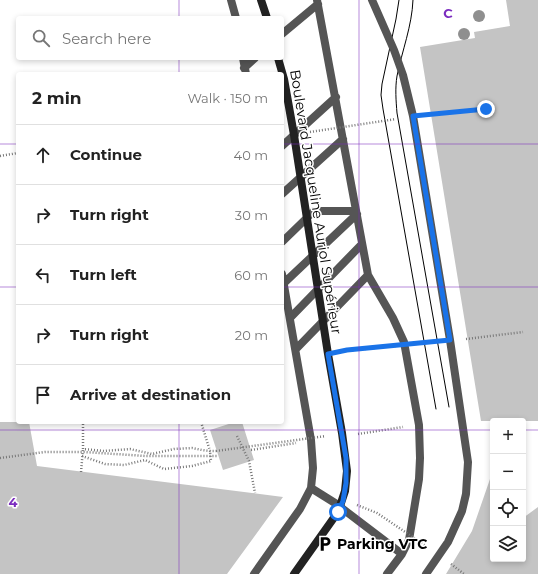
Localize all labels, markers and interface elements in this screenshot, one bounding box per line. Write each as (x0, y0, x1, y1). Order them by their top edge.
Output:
text: C (443, 5, 453, 21)
search box (16, 16, 284, 60)
icon: search (30, 27, 52, 49)
text: Search here (62, 29, 151, 48)
street label: Boulevard Jacqueline Auriol Supérieur (286, 68, 346, 336)
text: 2 min (32, 88, 82, 108)
text: Walk · 150 m (187, 90, 268, 106)
route end (477, 100, 495, 118)
icon: ahead (32, 144, 54, 166)
text: Continue (70, 145, 142, 164)
text: 40 m (234, 147, 268, 163)
icon: right (32, 204, 54, 226)
text: Turn right (70, 205, 149, 224)
text: 30 m (235, 207, 268, 223)
icon: left (32, 264, 54, 286)
text: Turn left (70, 265, 137, 284)
text: 60 m (234, 267, 268, 283)
icon: right (32, 324, 54, 346)
text: Turn right (70, 325, 149, 344)
text: 20 m (235, 327, 268, 343)
icon: arrive (32, 384, 54, 406)
text: Arrive at destination (70, 385, 231, 404)
map controls (490, 418, 526, 562)
button: + (490, 418, 526, 454)
button: − (490, 454, 526, 490)
button: locate (490, 490, 526, 526)
text: 4 (9, 494, 18, 510)
route start (329, 503, 347, 521)
button: layers (490, 526, 526, 562)
parking icon: Parking VTC (316, 535, 334, 553)
place label: Parking VTC (337, 535, 427, 553)

